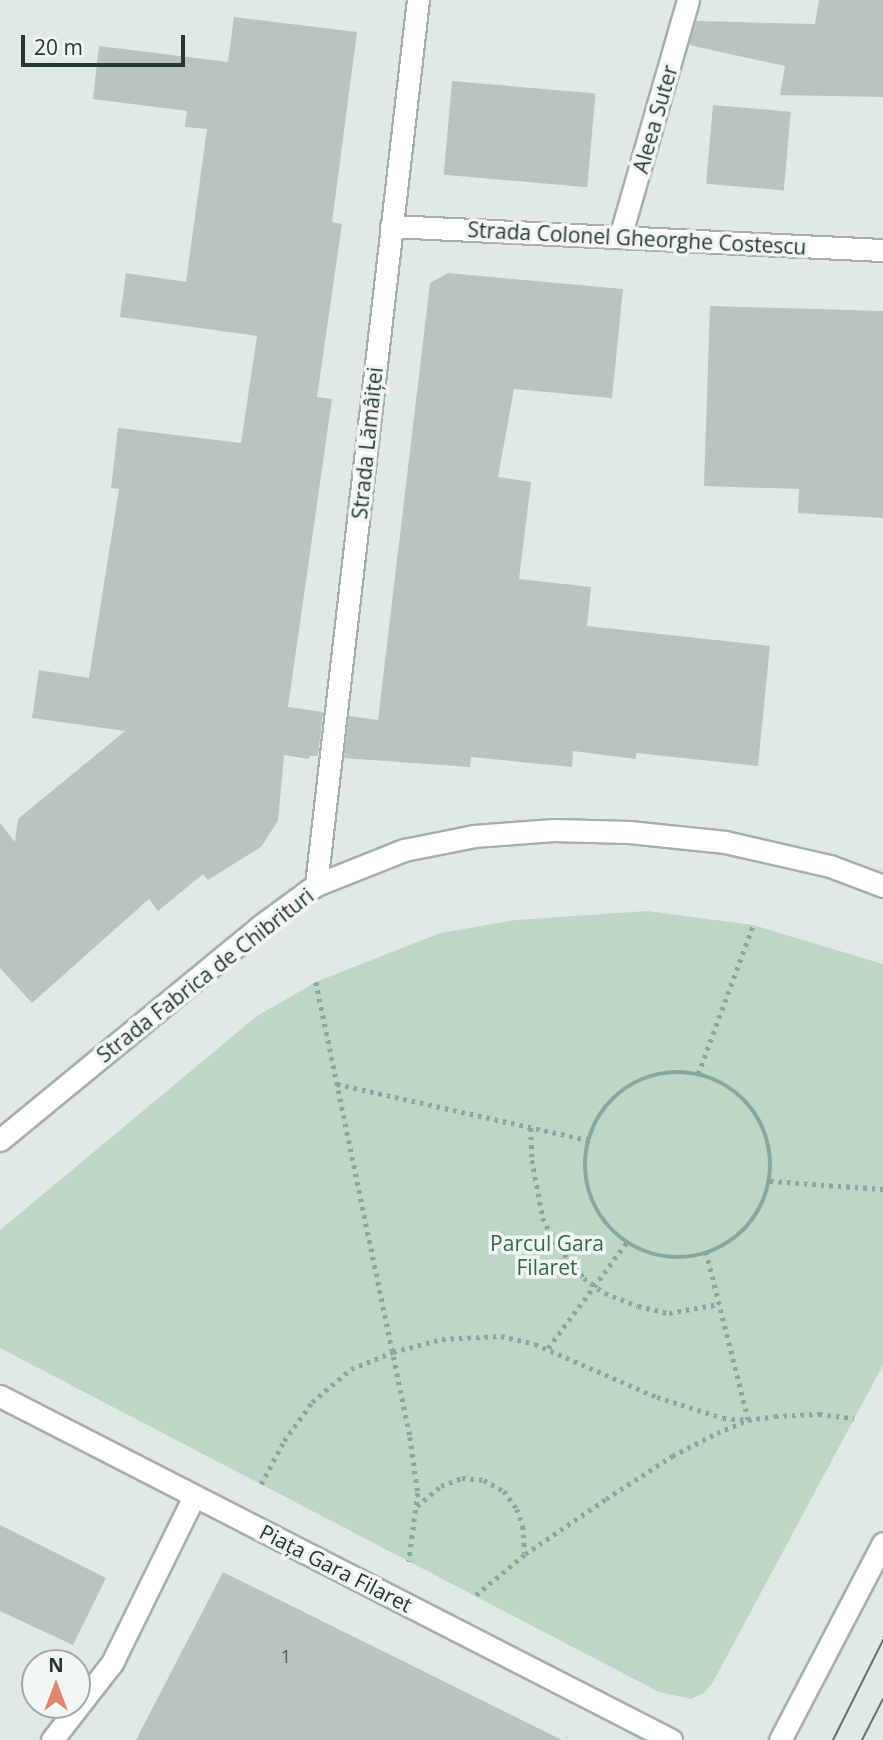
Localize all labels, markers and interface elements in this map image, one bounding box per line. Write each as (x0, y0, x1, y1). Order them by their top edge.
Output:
scale bar (24, 21, 189, 65)
text: 20 m (34, 33, 83, 61)
street label: Aleea Suter (628, 62, 682, 176)
street label: Strada Colonel Gheorghe Costescu (467, 217, 807, 259)
street label: Strada Lămâiței (346, 366, 388, 520)
street label: Strada Fabrica de Chibrituri (92, 883, 318, 1067)
park label: Parcul Gara Filaret (490, 1230, 604, 1280)
street label: Piața Gara Filaret (256, 1519, 416, 1617)
house number: 1 (281, 1645, 291, 1667)
north arrow (21, 1649, 91, 1719)
text: N (48, 1652, 64, 1678)

